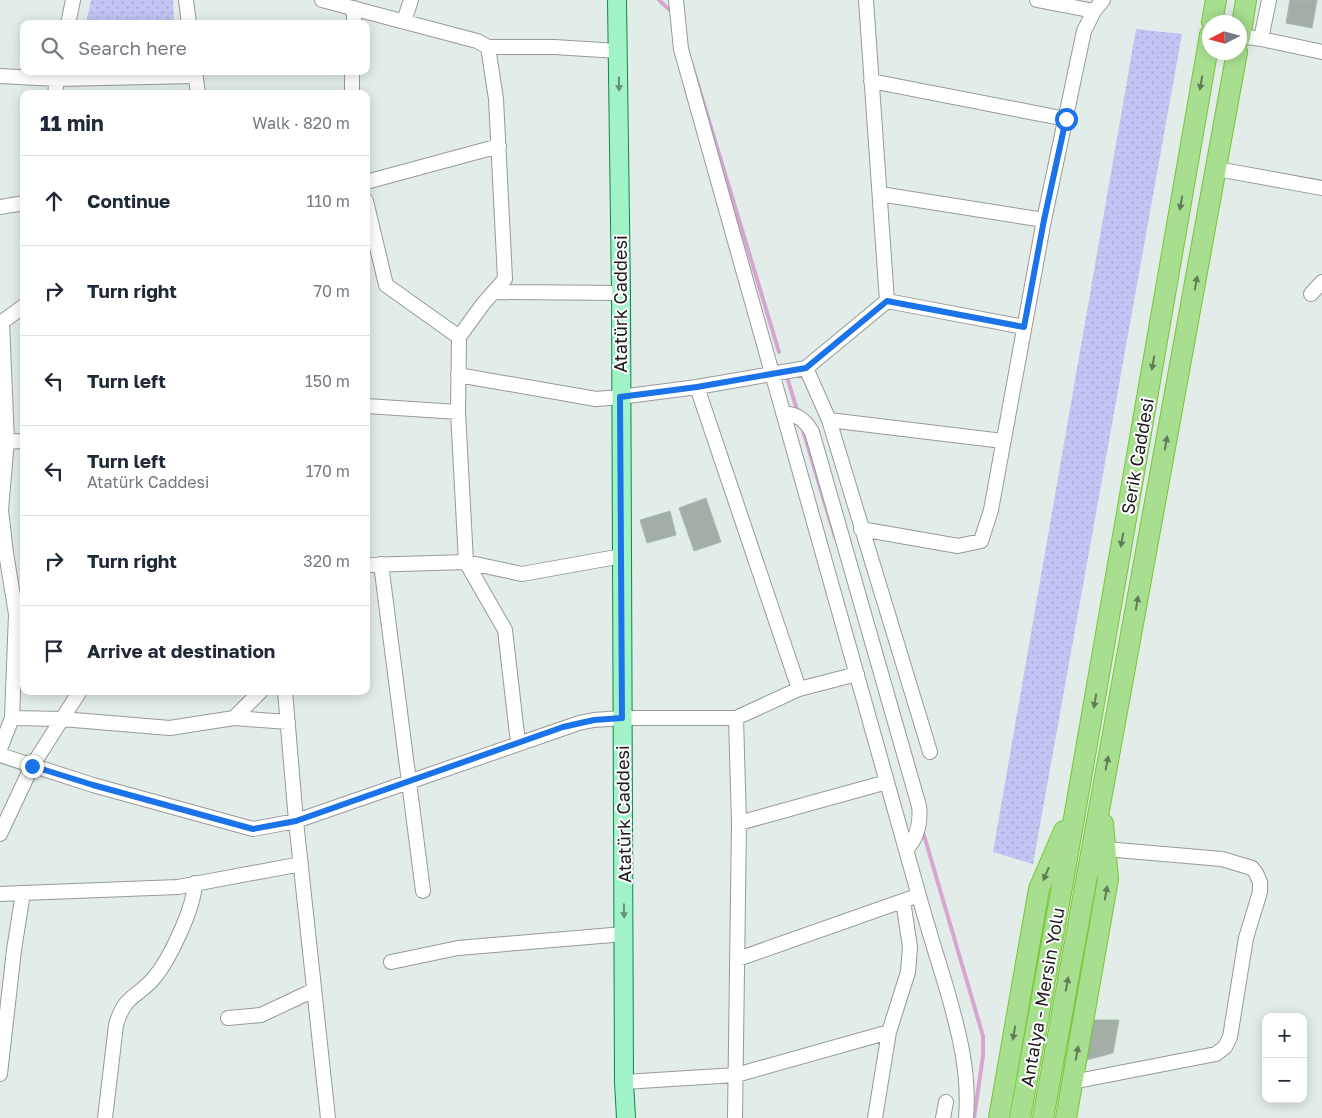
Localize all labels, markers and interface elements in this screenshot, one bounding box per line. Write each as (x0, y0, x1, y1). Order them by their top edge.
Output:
north arrow (1202, 15, 1247, 60)
search box (20, 20, 370, 75)
icon: search (38, 34, 66, 62)
text: Search here (78, 36, 187, 59)
one-way arrow (615, 76, 623, 92)
one-way arrow (1197, 76, 1205, 92)
route start (1055, 108, 1078, 131)
text: 11 min (40, 110, 104, 136)
text: Walk · 820 m (252, 113, 350, 133)
icon: ahead (40, 187, 68, 215)
text: Continue (87, 189, 170, 212)
text: 110 m (306, 191, 350, 211)
one-way arrow (1176, 195, 1184, 211)
street label: Atatürk Caddesi (609, 235, 631, 373)
one-way arrow (1192, 275, 1200, 291)
icon: right (40, 277, 68, 305)
text: Turn right (87, 279, 177, 302)
text: 70 m (313, 281, 350, 301)
one-way arrow (1148, 355, 1156, 371)
icon: left (40, 367, 68, 395)
text: Turn left (87, 369, 166, 392)
text: 150 m (305, 371, 350, 391)
street label: Serik Caddesi (1116, 396, 1158, 516)
one-way arrow (1163, 435, 1171, 451)
text: Turn left (87, 449, 166, 472)
icon: left (40, 457, 68, 485)
text: 170 m (306, 461, 350, 481)
text: Atatürk Caddesi (87, 472, 209, 492)
one-way arrow (1118, 533, 1126, 549)
icon: right (40, 547, 68, 575)
text: Turn right (87, 549, 177, 572)
text: 320 m (303, 551, 350, 571)
one-way arrow (1133, 595, 1141, 611)
icon: arrive (40, 637, 68, 665)
text: Arrive at destination (87, 639, 275, 662)
one-way arrow (1090, 693, 1098, 709)
street label: Atatürk Caddesi (611, 745, 635, 883)
route end (21, 755, 44, 778)
one-way arrow (1104, 755, 1112, 771)
one-way arrow (1041, 867, 1049, 881)
one-way arrow (1102, 884, 1110, 900)
one-way arrow (620, 903, 628, 919)
street label: Antalya - Mersin Yolu (1015, 906, 1069, 1088)
one-way arrow (1063, 976, 1071, 992)
map controls (1262, 1013, 1307, 1103)
button: + (1262, 1013, 1307, 1058)
one-way arrow (1009, 1026, 1017, 1042)
one-way arrow (1074, 1044, 1082, 1060)
button: − (1262, 1058, 1307, 1103)

